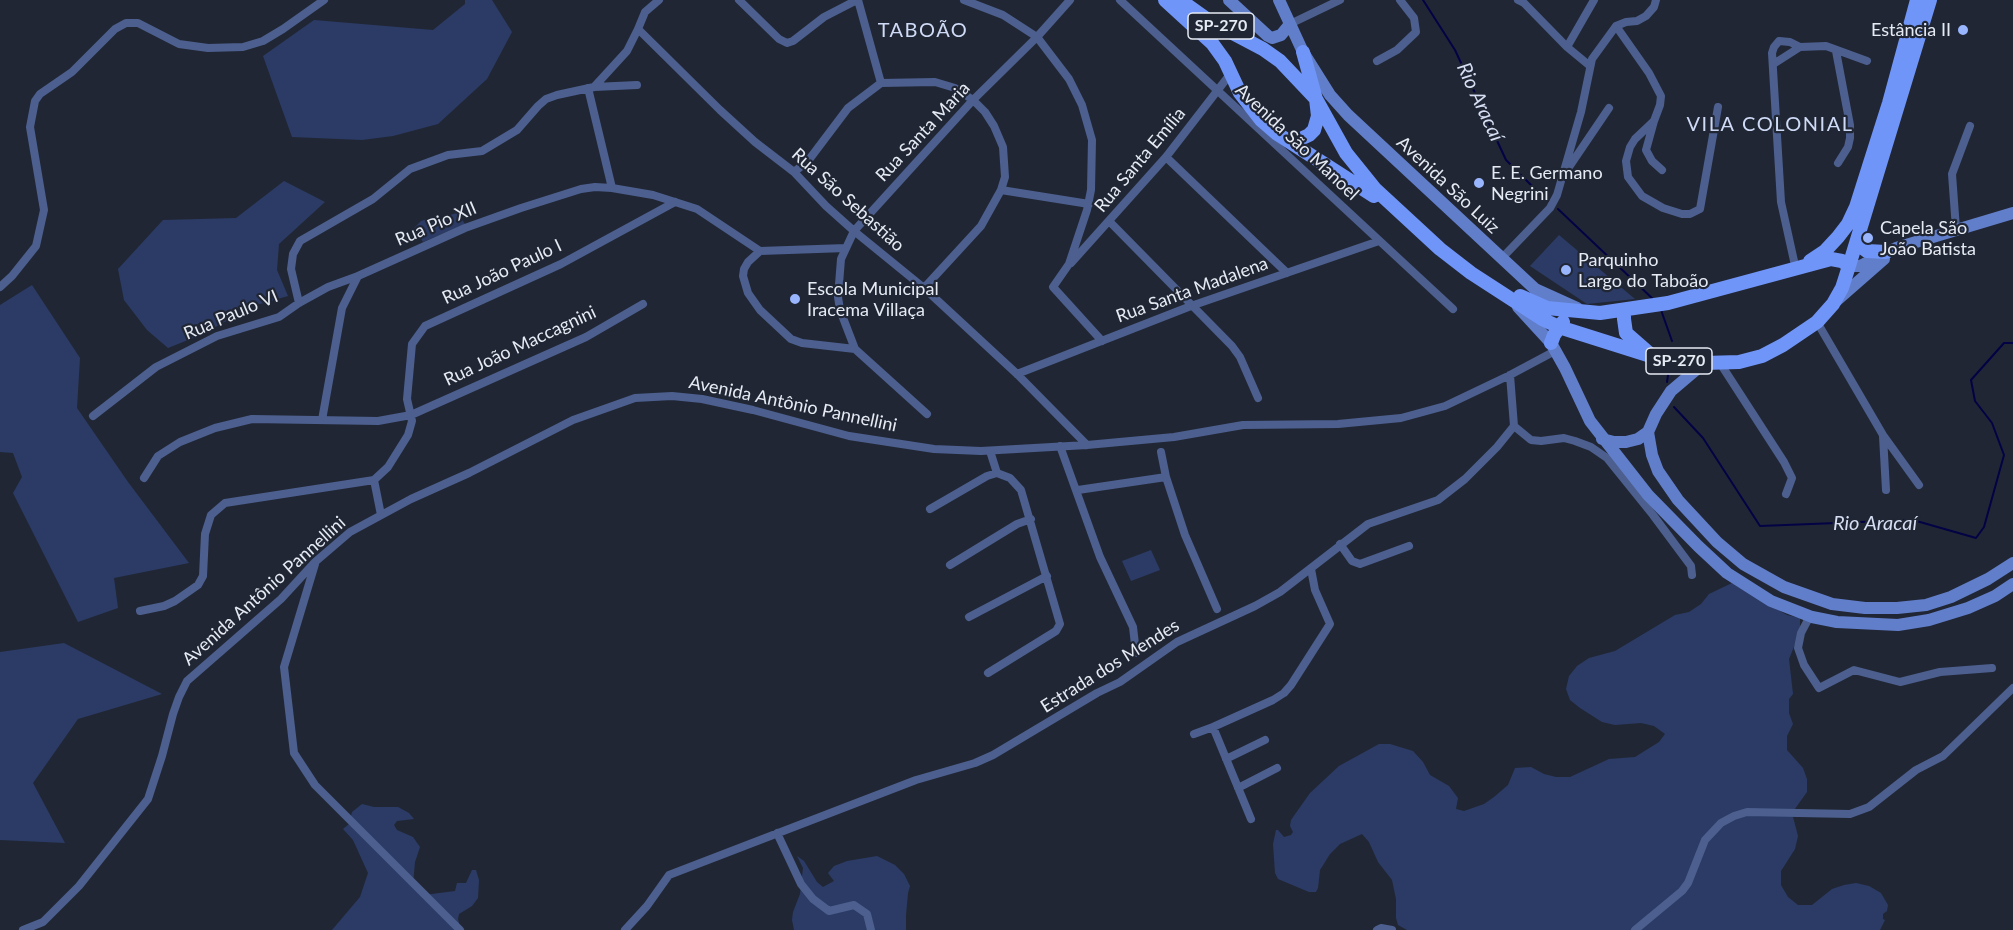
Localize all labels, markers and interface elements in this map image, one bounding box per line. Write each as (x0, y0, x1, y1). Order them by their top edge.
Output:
road number: SP-270 (1188, 13, 1254, 39)
district label: TABOÃO (878, 19, 968, 43)
place label: Estância II (1871, 19, 1951, 41)
marker: Estância II (1956, 23, 1970, 37)
water label: Rio Aracaí (1451, 59, 1509, 145)
street label: Rua Santa Maria (871, 78, 975, 186)
street label: Avenida São Manoel (1231, 79, 1363, 205)
street label: Rua Santa Emília (1090, 103, 1190, 217)
district label: VILA COLONIAL (1687, 113, 1853, 137)
street label: Avenida São Luiz (1392, 132, 1504, 238)
street label: Rua São Sebastião (787, 144, 909, 256)
place label: E. E. Germano Negrini (1491, 162, 1603, 204)
marker: E. E. Germano Negrini (1472, 176, 1486, 190)
street label: Rua Pio XII (392, 197, 480, 251)
place label: Capela São João Batista (1880, 217, 1976, 260)
marker: Capela São João Batista (1861, 231, 1875, 245)
street label: Rua João Paulo I (439, 235, 565, 309)
place label: Parquinho Largo do Taboão (1578, 249, 1708, 292)
street label: Rua Santa Madalena (1113, 252, 1271, 328)
marker: Parquinho Largo do Taboão (1559, 263, 1573, 277)
place label: Escola Municipal Iracema Villaça (807, 278, 939, 320)
street label: Rua Paulo VI (181, 285, 281, 345)
marker: Escola Municipal Iracema Villaça (788, 292, 802, 306)
street label: Rua João Maccagnini (441, 301, 599, 391)
road number: SP-270 (1646, 348, 1712, 374)
street label: Avenida Antônio Pannellini (687, 371, 899, 437)
street label: Avenida Antônio Pannellini (178, 512, 350, 670)
water label: Rio Aracaí (1833, 512, 1917, 536)
street label: Estrada dos Mendes (1037, 615, 1183, 717)

